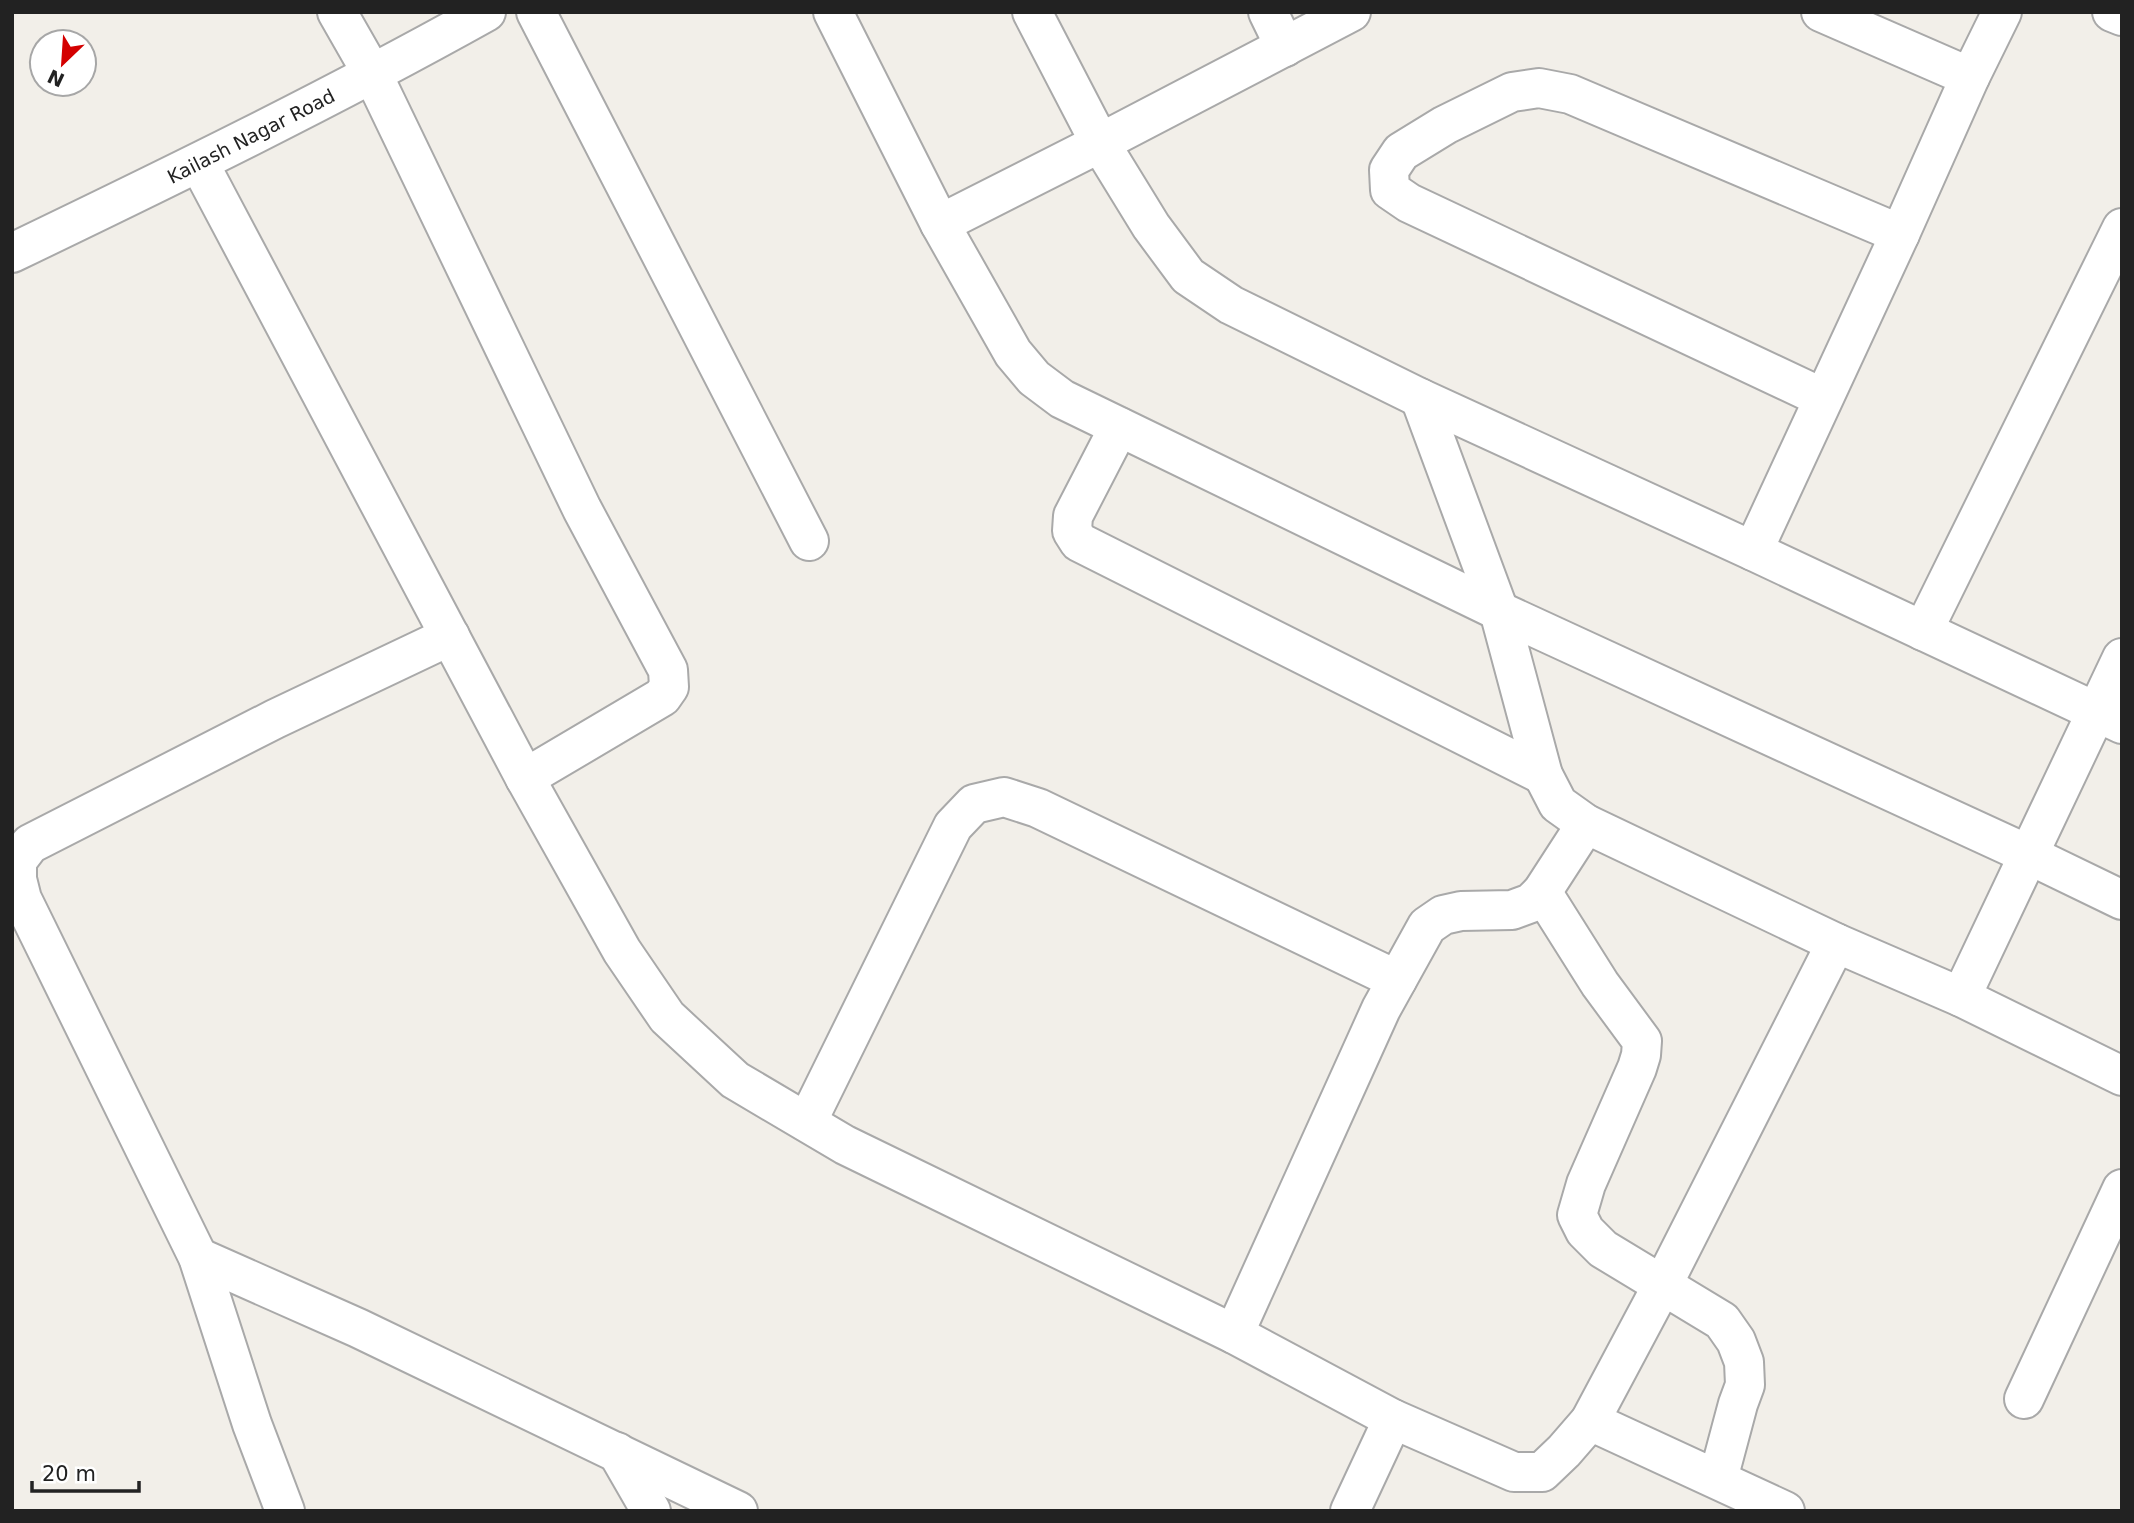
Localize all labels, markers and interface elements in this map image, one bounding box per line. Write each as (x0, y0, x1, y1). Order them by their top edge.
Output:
north arrow (28, 28, 98, 98)
text: N (44, 65, 68, 92)
street label: Kailash Nagar Road (164, 84, 338, 188)
scale bar (32, 1450, 138, 1494)
text: 20 m (42, 1462, 96, 1486)

